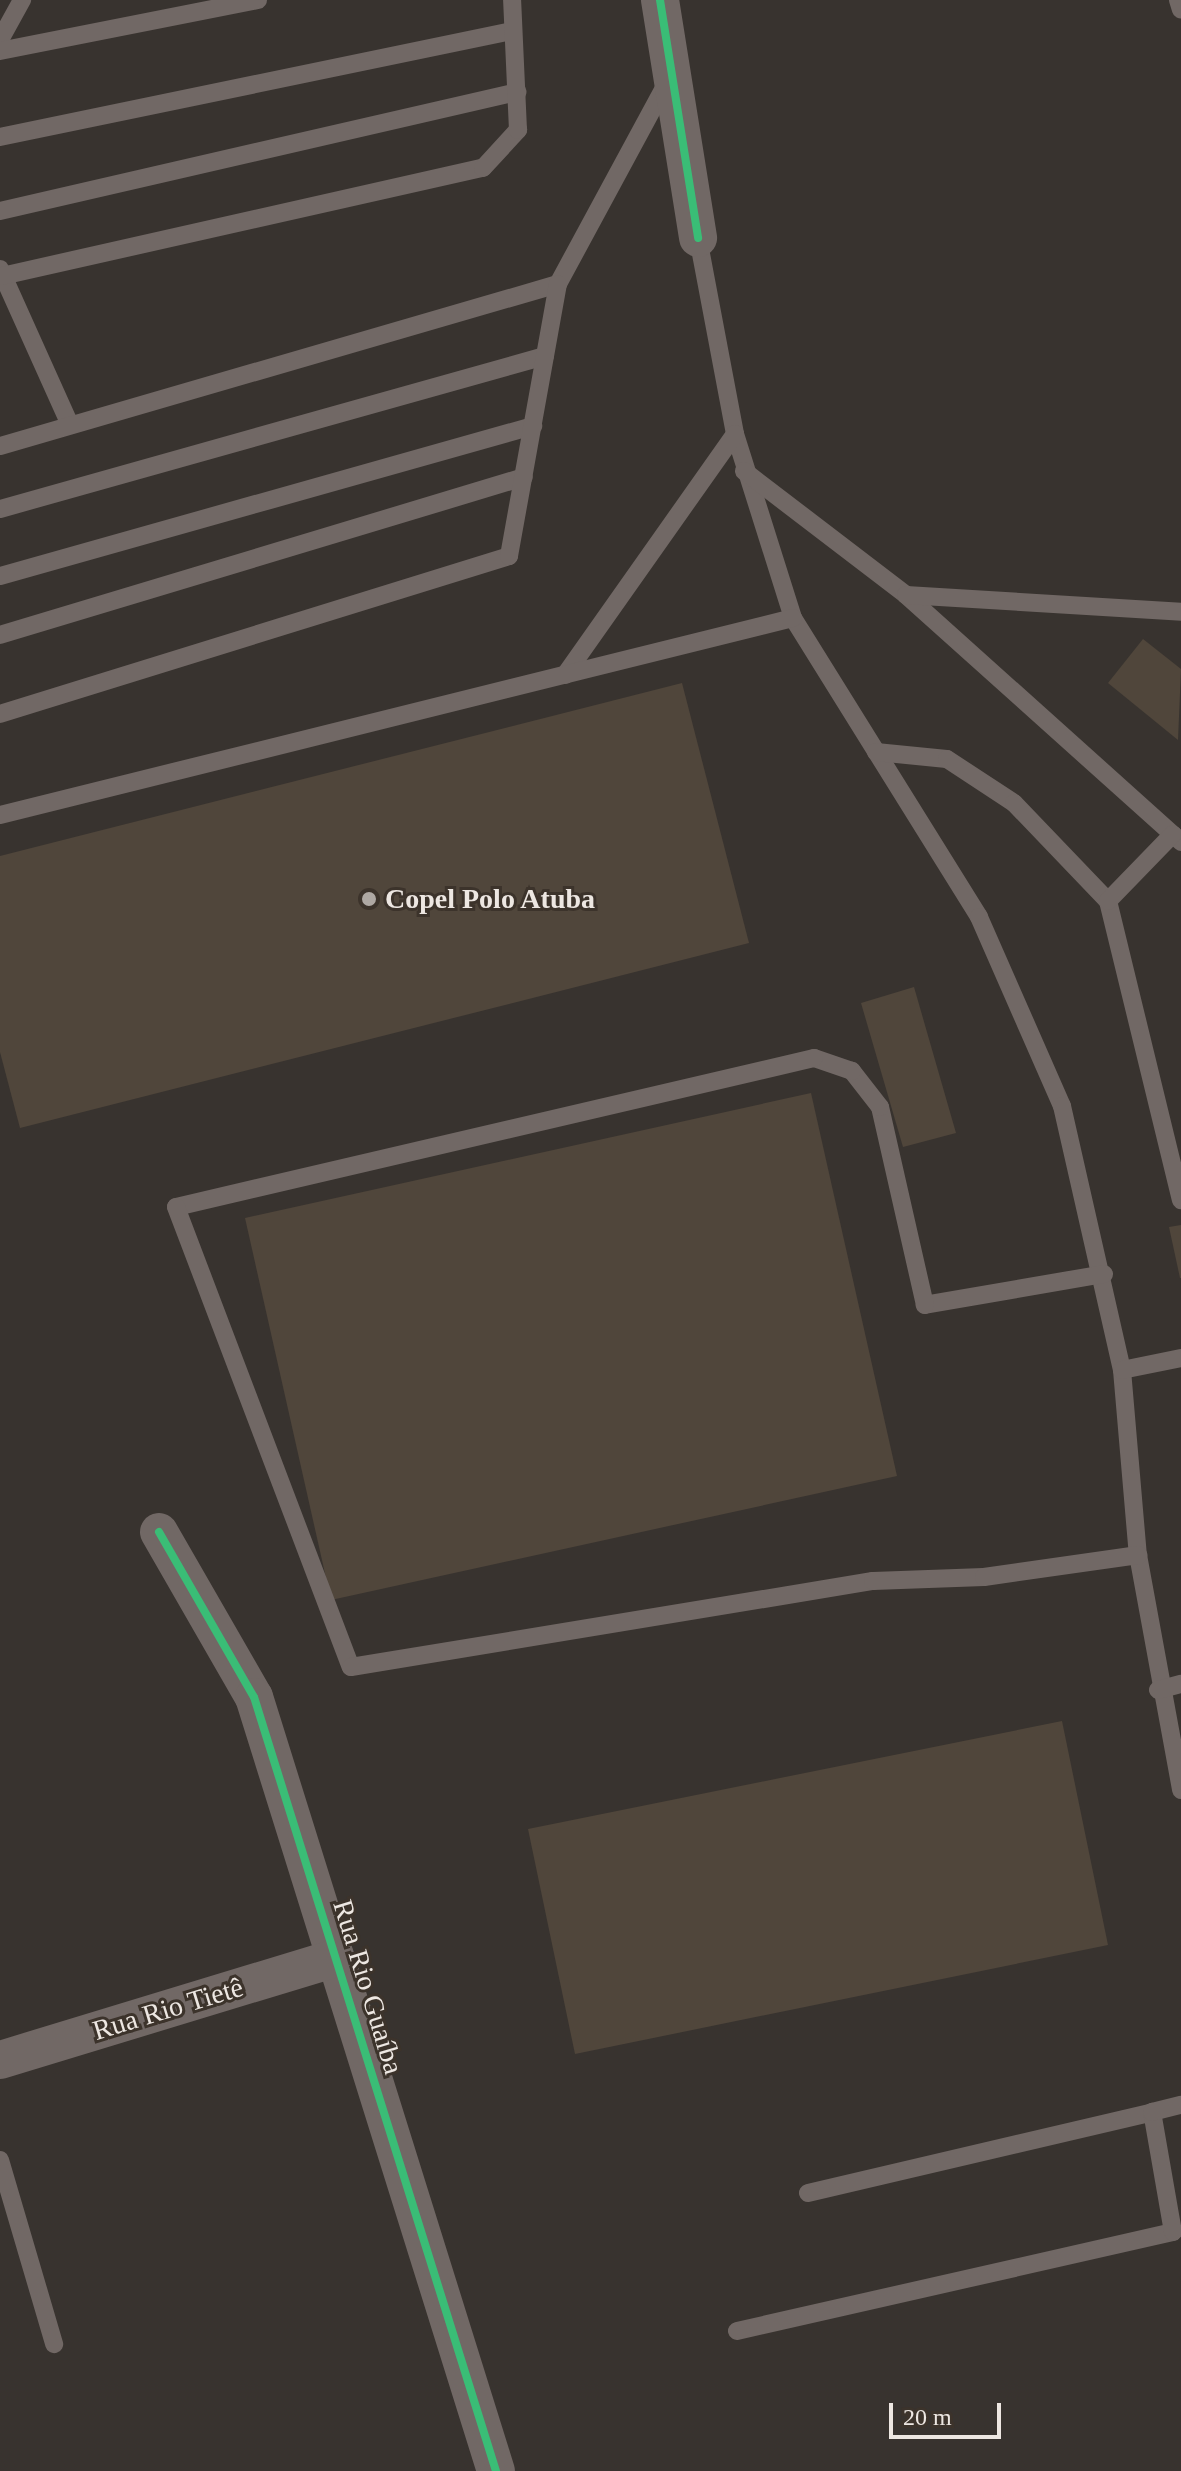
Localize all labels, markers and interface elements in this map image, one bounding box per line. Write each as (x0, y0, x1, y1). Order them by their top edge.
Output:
place label: Copel Polo Atuba (385, 882, 597, 916)
marker: Copel Polo Atuba (360, 890, 378, 908)
street label: Rua Rio Guaíba (326, 1896, 410, 2078)
street label: Rua Rio Tietê (88, 1970, 248, 2048)
scale bar (893, 2387, 1005, 2437)
text: 20 m (903, 2404, 952, 2430)

